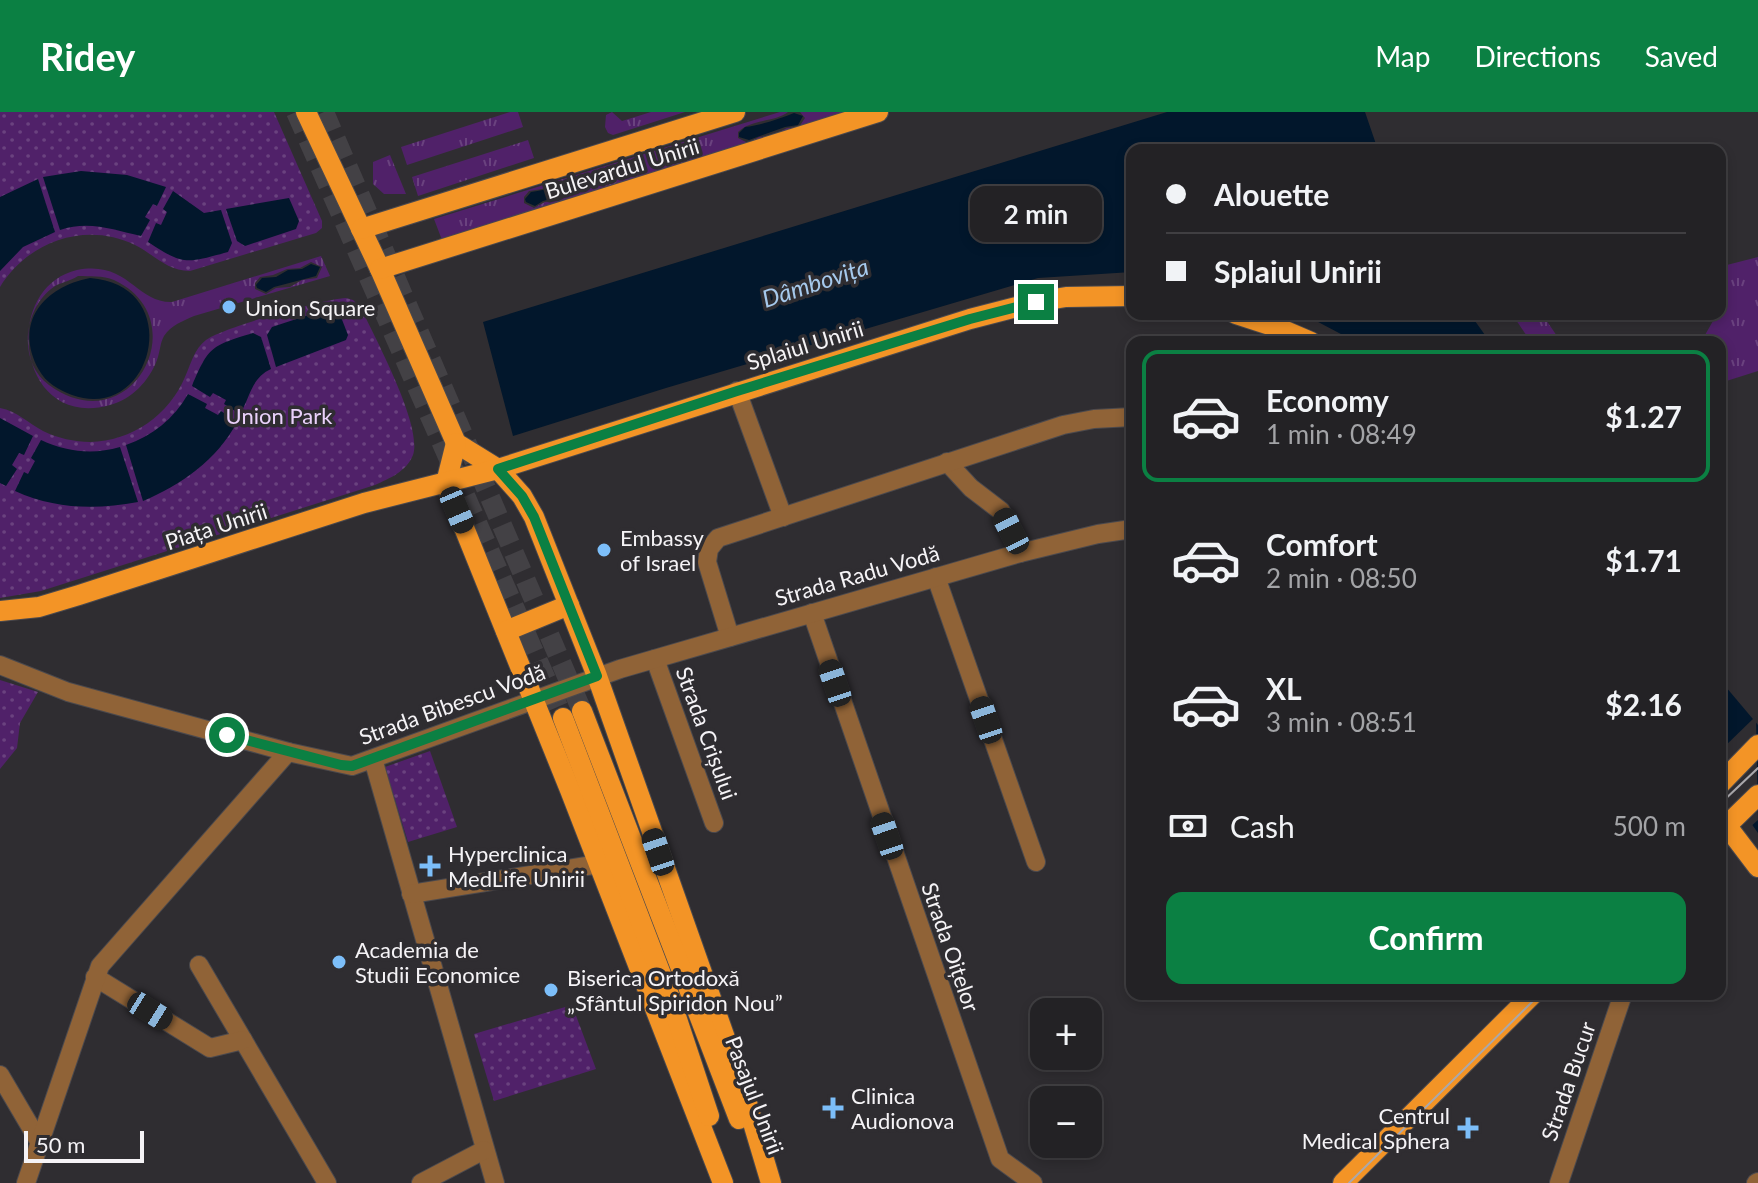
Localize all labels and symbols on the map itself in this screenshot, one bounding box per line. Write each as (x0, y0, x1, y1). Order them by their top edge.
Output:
street label: Bulevardul Unirii (542, 132, 702, 204)
callout: 2 min (970, 186, 1102, 242)
water label: Dâmbovița (758, 251, 872, 313)
route end (1018, 284, 1054, 320)
place label: Union Square (245, 294, 375, 321)
marker: Union Square (220, 298, 238, 316)
street label: Splaiul Unirii (743, 314, 867, 376)
park label: Union Park (226, 402, 333, 429)
car (437, 483, 477, 537)
street label: Piața Unirii (162, 497, 270, 555)
car (989, 504, 1033, 558)
place label: Embassy of Israel (620, 524, 705, 576)
street label: Strada Radu Vodă (772, 539, 942, 611)
marker: Embassy of Israel (595, 541, 613, 559)
car (816, 656, 854, 710)
street label: Strada Bibescu Vodă (355, 658, 549, 750)
street label: Strada Crișului (670, 663, 744, 803)
car (967, 693, 1005, 747)
route start (209, 717, 245, 753)
car (868, 809, 906, 863)
car (639, 825, 677, 879)
place label: Hyperclinica MedLife Unirii (448, 840, 585, 892)
marker: Hyperclinica MedLife Unirii (419, 855, 441, 877)
street label: Strada Oițelor (916, 879, 986, 1015)
place label: Academia de Studii Economice (355, 936, 520, 988)
marker: Academia de Studii Economice (330, 953, 348, 971)
place label: Biserica Ortodoxă „Sfântul Spiridon Nou” (567, 964, 783, 1016)
marker: Biserica Ortodoxă „Sfântul Spiridon Nou” (542, 981, 560, 999)
car (123, 988, 177, 1034)
street label: Strada Bucur (1535, 1018, 1601, 1144)
street label: Pasajul Unirii (720, 1032, 790, 1158)
place label: Clinica Audionova (851, 1082, 954, 1134)
marker: Clinica Audionova (822, 1097, 844, 1119)
place label: Centrul Medical Sphera (1302, 1102, 1450, 1154)
marker: Centrul Medical Sphera (1457, 1117, 1479, 1139)
scale bar (24, 1127, 144, 1163)

